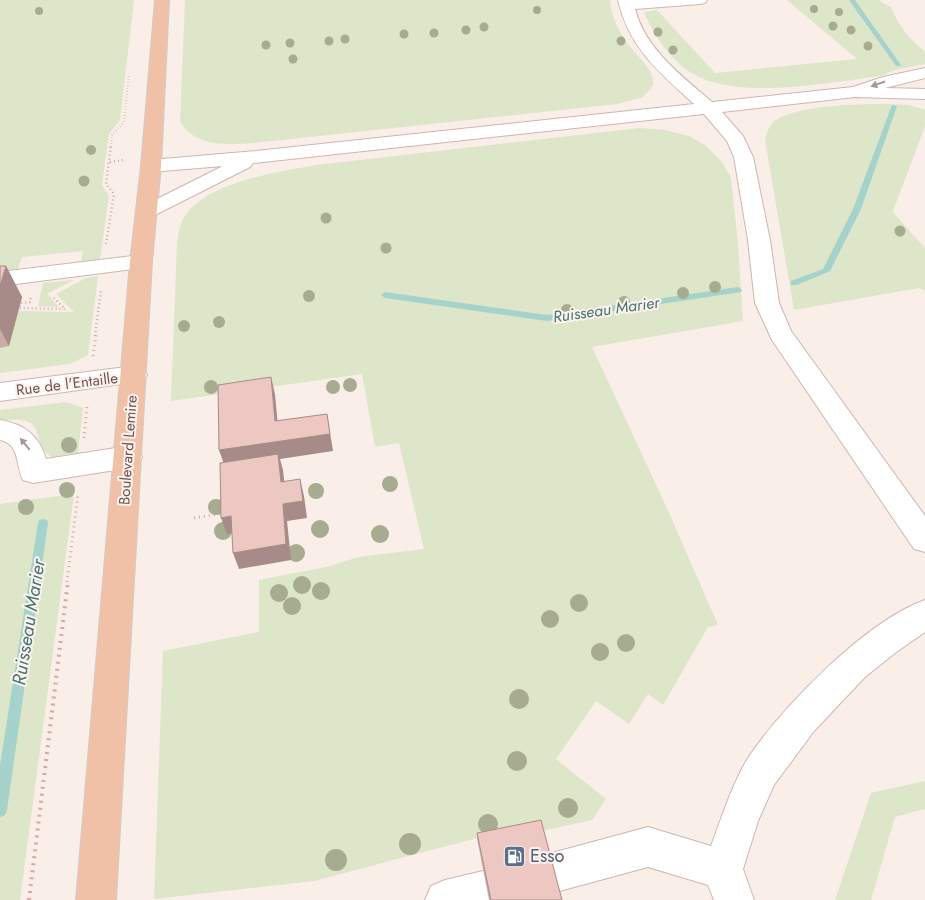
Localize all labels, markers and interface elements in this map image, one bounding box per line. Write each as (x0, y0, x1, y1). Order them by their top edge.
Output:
one-way arrow (870, 81, 885, 89)
water label: Ruisseau Marier (551, 290, 662, 328)
street label: Rue de l'Entaille (15, 367, 119, 401)
street label: Boulevard Lemire (113, 394, 143, 506)
one-way arrow (20, 438, 30, 451)
water label: Ruisseau Marier (5, 555, 52, 687)
place label: Esso (530, 843, 564, 869)
fuel station icon: Esso (502, 844, 526, 868)

